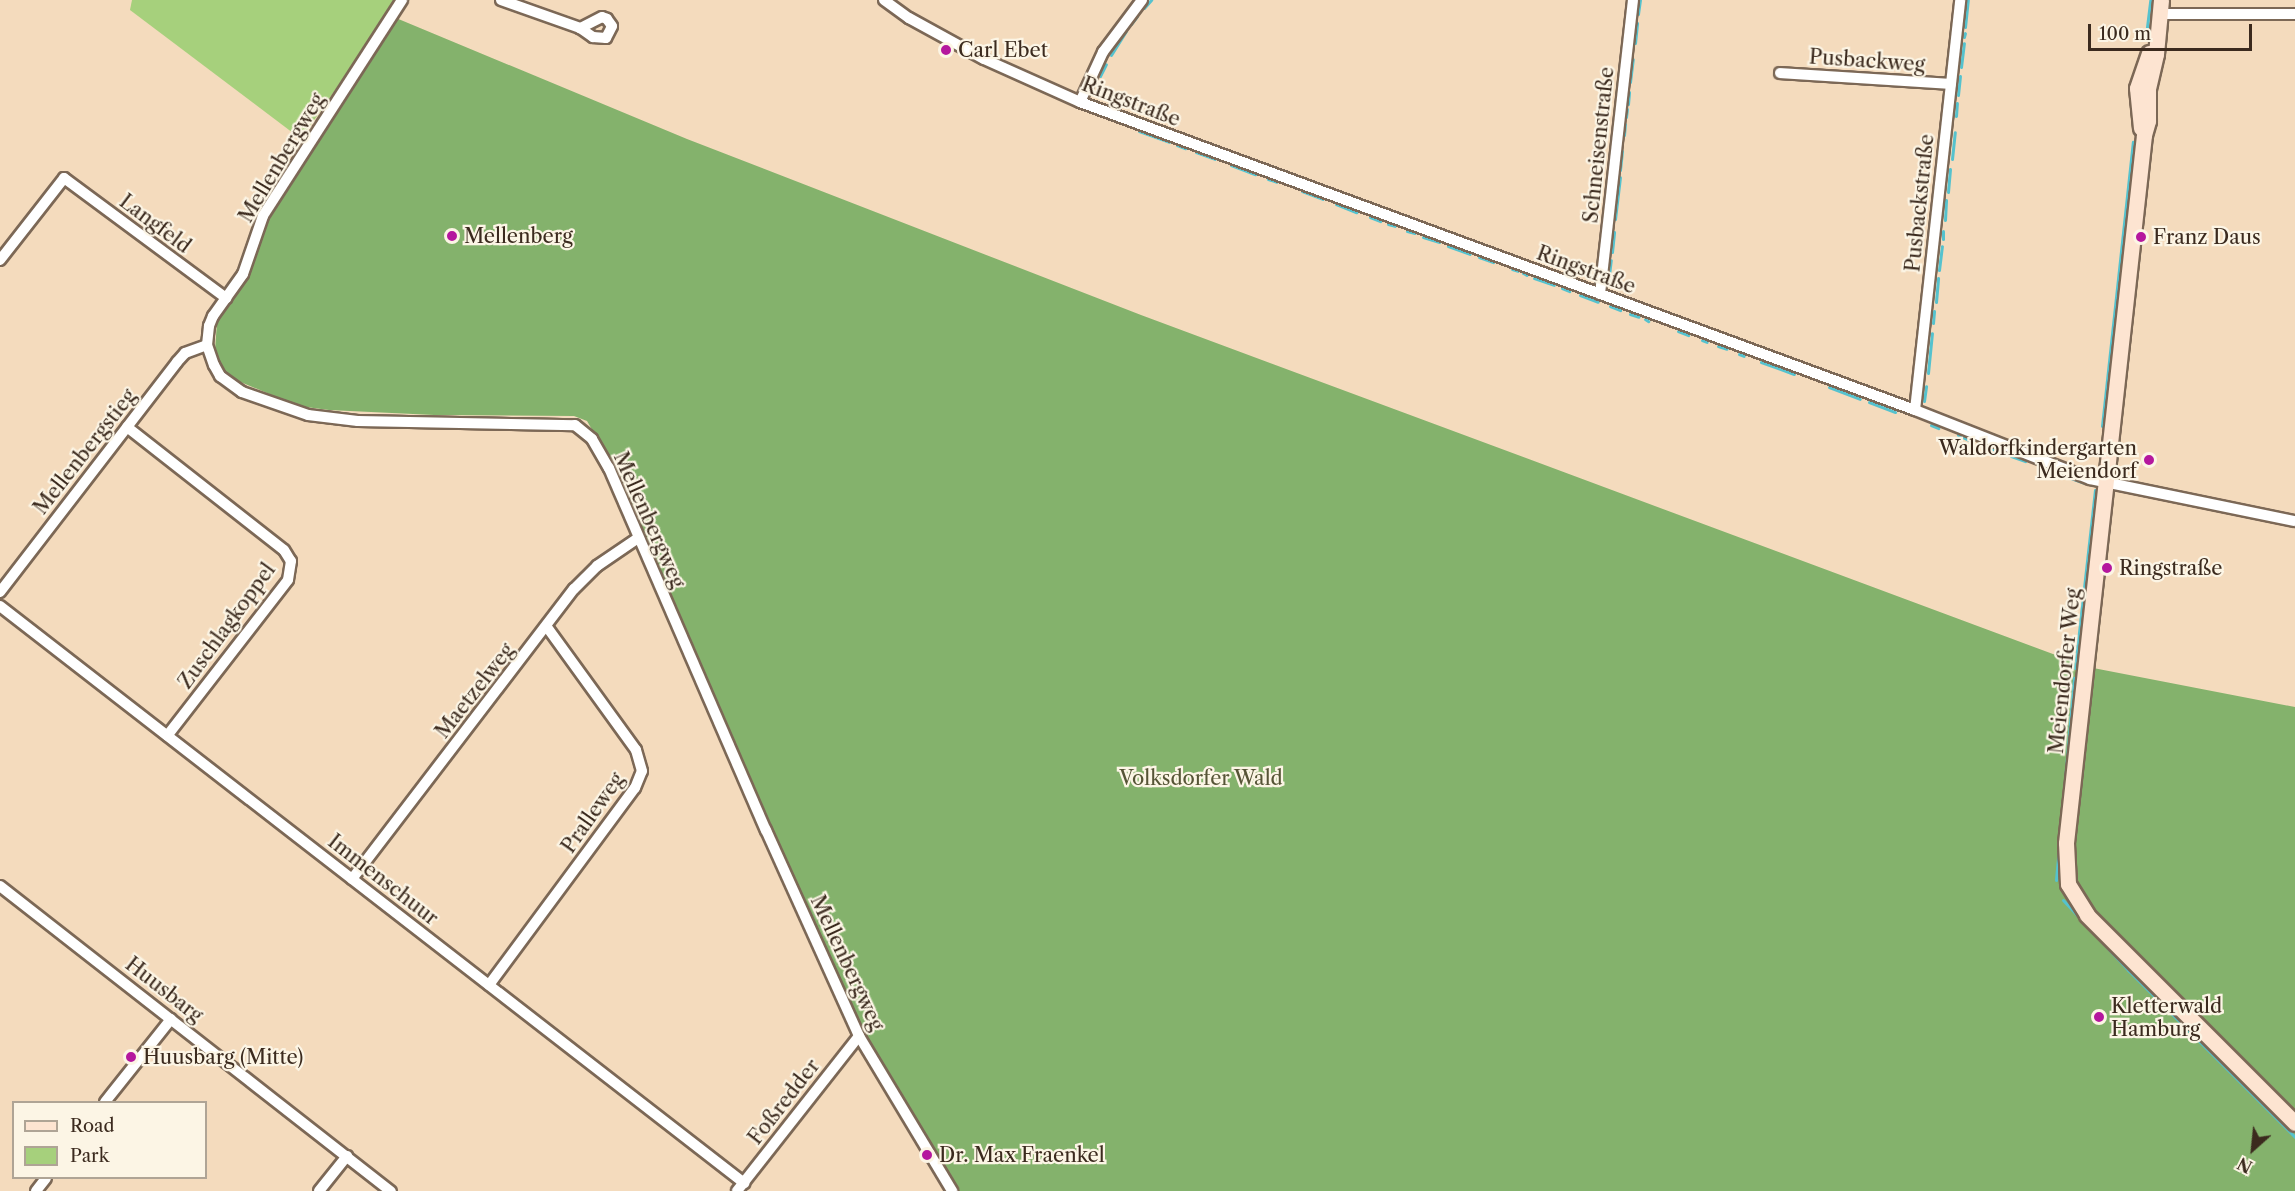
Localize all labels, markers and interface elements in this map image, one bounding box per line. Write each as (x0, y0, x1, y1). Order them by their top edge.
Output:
scale bar (2091, 12, 2254, 50)
text: 100 m (2099, 23, 2151, 45)
place label: Carl Ebet (958, 38, 1048, 62)
marker: Carl Ebet (939, 43, 953, 57)
street label: Pusbackweg (1808, 45, 1926, 77)
street label: Schneisenstraße (1579, 66, 1619, 224)
street label: Ringstraße (1078, 72, 1184, 132)
street label: Mellenbergweg (234, 89, 330, 227)
street label: Pusbackstraße (1901, 133, 1939, 273)
street label: Langfeld (115, 189, 195, 259)
place label: Mellenberg (464, 224, 573, 248)
place label: Franz Daus (2153, 225, 2261, 249)
marker: Mellenberg (445, 229, 459, 243)
marker: Franz Daus (2134, 230, 2148, 244)
street label: Ringstraße (1533, 241, 1639, 299)
street label: Mellenbergstieg (29, 385, 141, 519)
place label: Waldorfkindergarten Meiendorf (1938, 436, 2137, 483)
street label: Mellenbergweg (608, 448, 690, 592)
marker: Waldorfkindergarten Meiendorf (2142, 453, 2156, 467)
place label: Ringstraße (2119, 556, 2222, 580)
street label: Zuschlagkoppel (173, 559, 281, 693)
marker: Ringstraße (2100, 561, 2114, 575)
street label: Meiendorfer Weg (2044, 586, 2086, 756)
street label: Maetzelweg (430, 639, 520, 743)
park label: Volksdorfer Wald (1119, 766, 1283, 790)
street label: Pralleweg (557, 768, 629, 858)
street label: Immenschuur (323, 830, 443, 930)
street label: Mellenbergweg (805, 892, 889, 1034)
street label: Huusbarg (120, 952, 208, 1028)
place label: Kletterwald Hamburg (2111, 994, 2222, 1041)
marker: Kletterwald Hamburg (2092, 1010, 2106, 1024)
place label: Huusbarg (Mitte) (143, 1045, 303, 1069)
marker: Huusbarg (Mitte) (124, 1050, 138, 1064)
street label: Foßredder (743, 1055, 825, 1149)
legend (12, 1101, 207, 1179)
text: Road (70, 1115, 115, 1137)
north arrow (2223, 1119, 2283, 1179)
place label: Dr. Max Fraenkel (939, 1143, 1105, 1167)
text: Park (70, 1145, 109, 1167)
marker: Dr. Max Fraenkel (920, 1148, 934, 1162)
text: N (2234, 1153, 2256, 1177)

